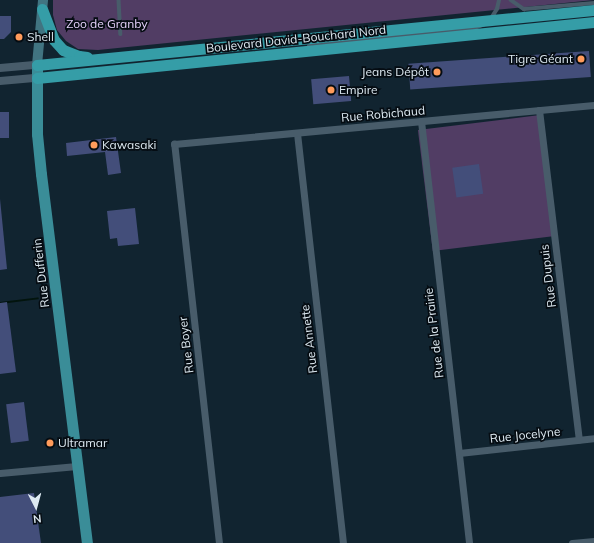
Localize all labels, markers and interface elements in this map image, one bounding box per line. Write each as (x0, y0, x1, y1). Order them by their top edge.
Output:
park label: Zoo de Granby (66, 17, 148, 31)
street label: Boulevard David-Bouchard Nord (205, 22, 387, 56)
place label: Shell (27, 30, 54, 44)
marker: Shell (14, 32, 24, 42)
place label: Tigre Géant (508, 52, 573, 66)
marker: Tigre Géant (576, 54, 586, 64)
place label: Jeans Dépôt (362, 65, 429, 79)
marker: Jeans Dépôt (432, 67, 442, 77)
place label: Empire (339, 83, 377, 97)
marker: Empire (326, 85, 336, 95)
street label: Rue Robichaud (340, 103, 426, 125)
place label: Kawasaki (102, 138, 156, 152)
marker: Kawasaki (89, 140, 99, 150)
street label: Rue Dufferin (30, 238, 52, 308)
street label: Rue Dupuis (537, 244, 559, 308)
street label: Rue de la Prairie (421, 287, 447, 379)
street label: Rue Annette (298, 304, 320, 374)
street label: Rue Boyer (175, 316, 197, 374)
street label: Rue Jocelyne (489, 424, 561, 446)
place label: Ultramar (58, 436, 107, 450)
marker: Ultramar (45, 438, 55, 448)
north arrow (16, 487, 56, 527)
text: N (32, 512, 42, 526)

